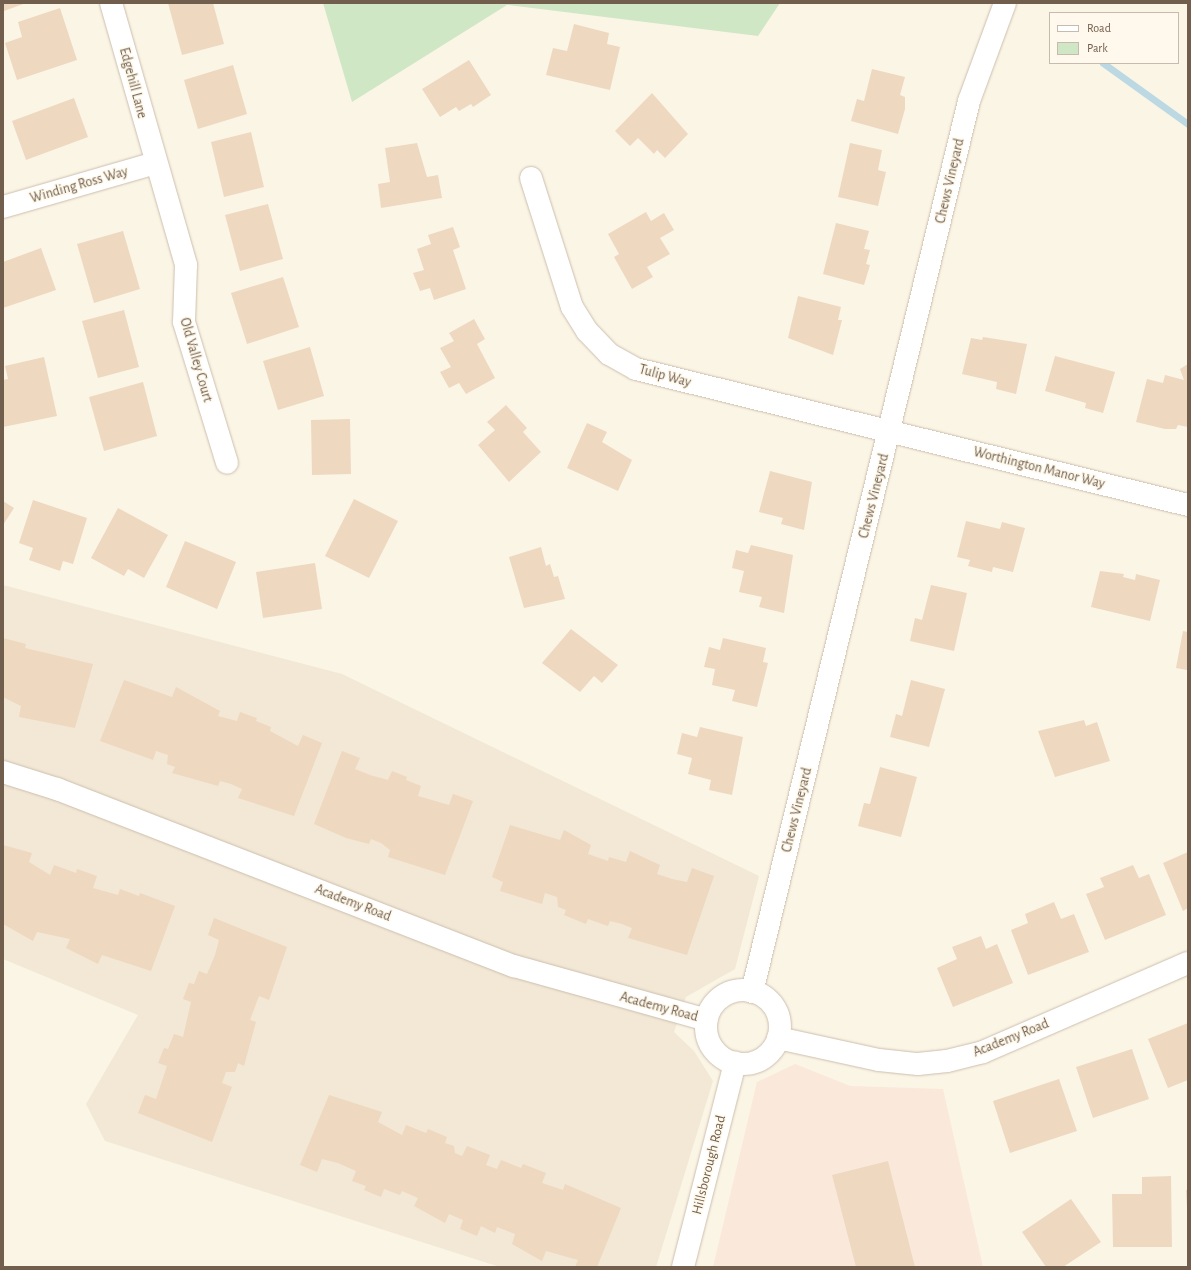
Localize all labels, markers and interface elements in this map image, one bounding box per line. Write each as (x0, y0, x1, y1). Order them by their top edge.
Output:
legend (1049, 12, 1179, 64)
text: Road (1087, 22, 1111, 34)
text: Park (1087, 42, 1108, 54)
street label: Edgehill Lane (115, 46, 151, 120)
street label: Chews Vineyard (932, 137, 968, 225)
street label: Winding Ross Way (28, 163, 130, 207)
street label: Old Valley Court (176, 316, 216, 404)
street label: Tulip Way (637, 361, 693, 391)
street label: Worthington Manor Way (972, 444, 1106, 492)
street label: Chews Vineyard (855, 452, 893, 540)
street label: Chews Vineyard (778, 766, 816, 854)
street label: Academy Road (312, 881, 394, 925)
street label: Academy Road (618, 988, 700, 1026)
street label: Academy Road (971, 1015, 1051, 1061)
street label: Hillsborough Road (689, 1114, 729, 1216)

